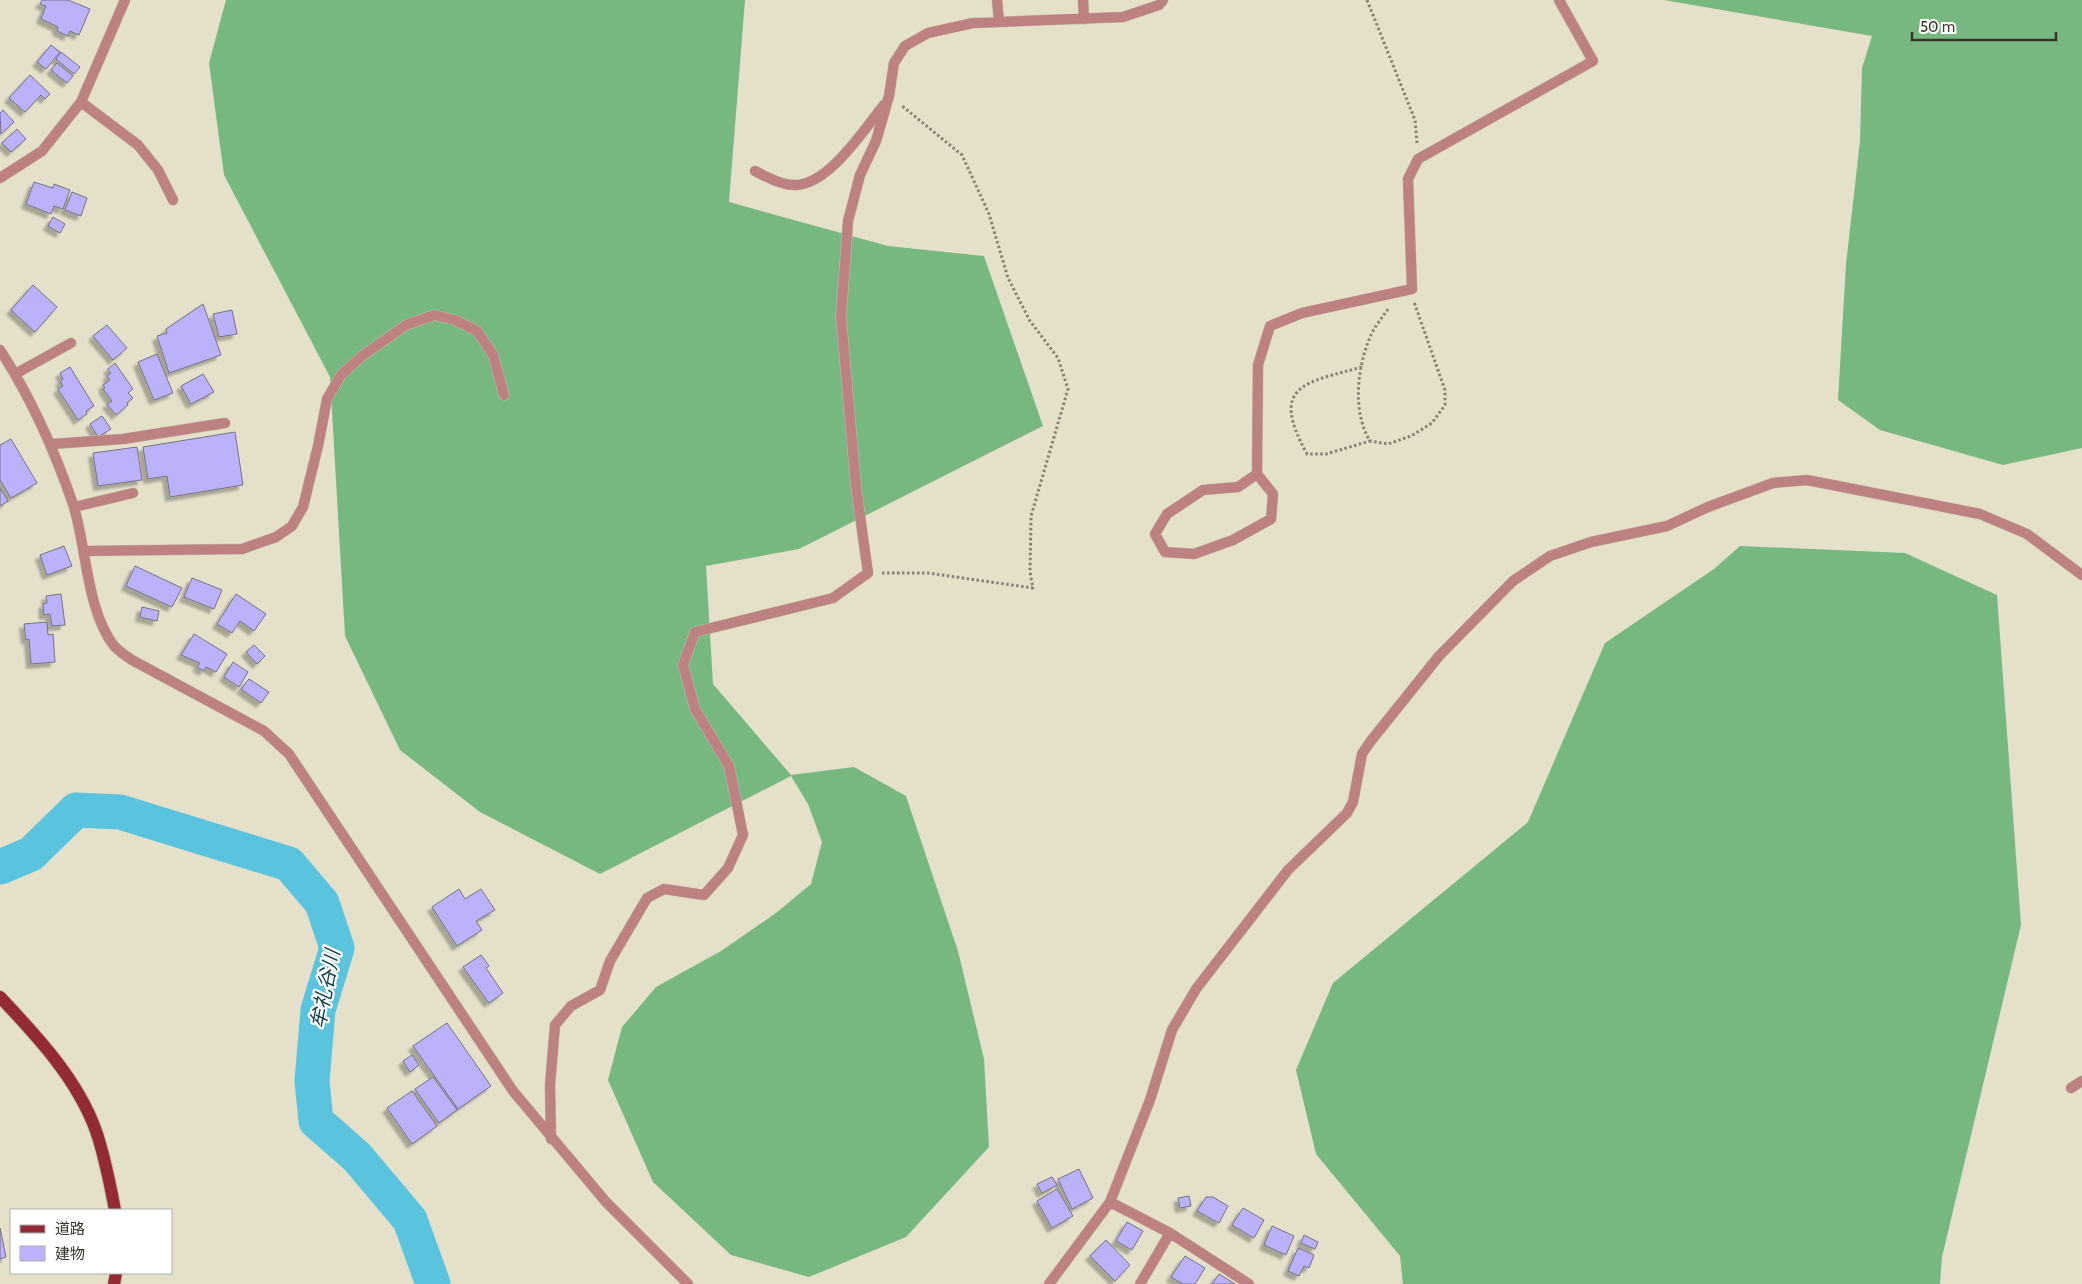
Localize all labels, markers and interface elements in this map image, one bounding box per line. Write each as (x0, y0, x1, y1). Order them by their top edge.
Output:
scale bar (1912, 10, 2056, 42)
text: 50 m (1920, 18, 1955, 36)
water label: 牟礼谷川 (306, 945, 345, 1031)
legend (10, 1209, 172, 1274)
text: 道路 (55, 1220, 85, 1238)
text: 建物 (55, 1245, 85, 1263)

